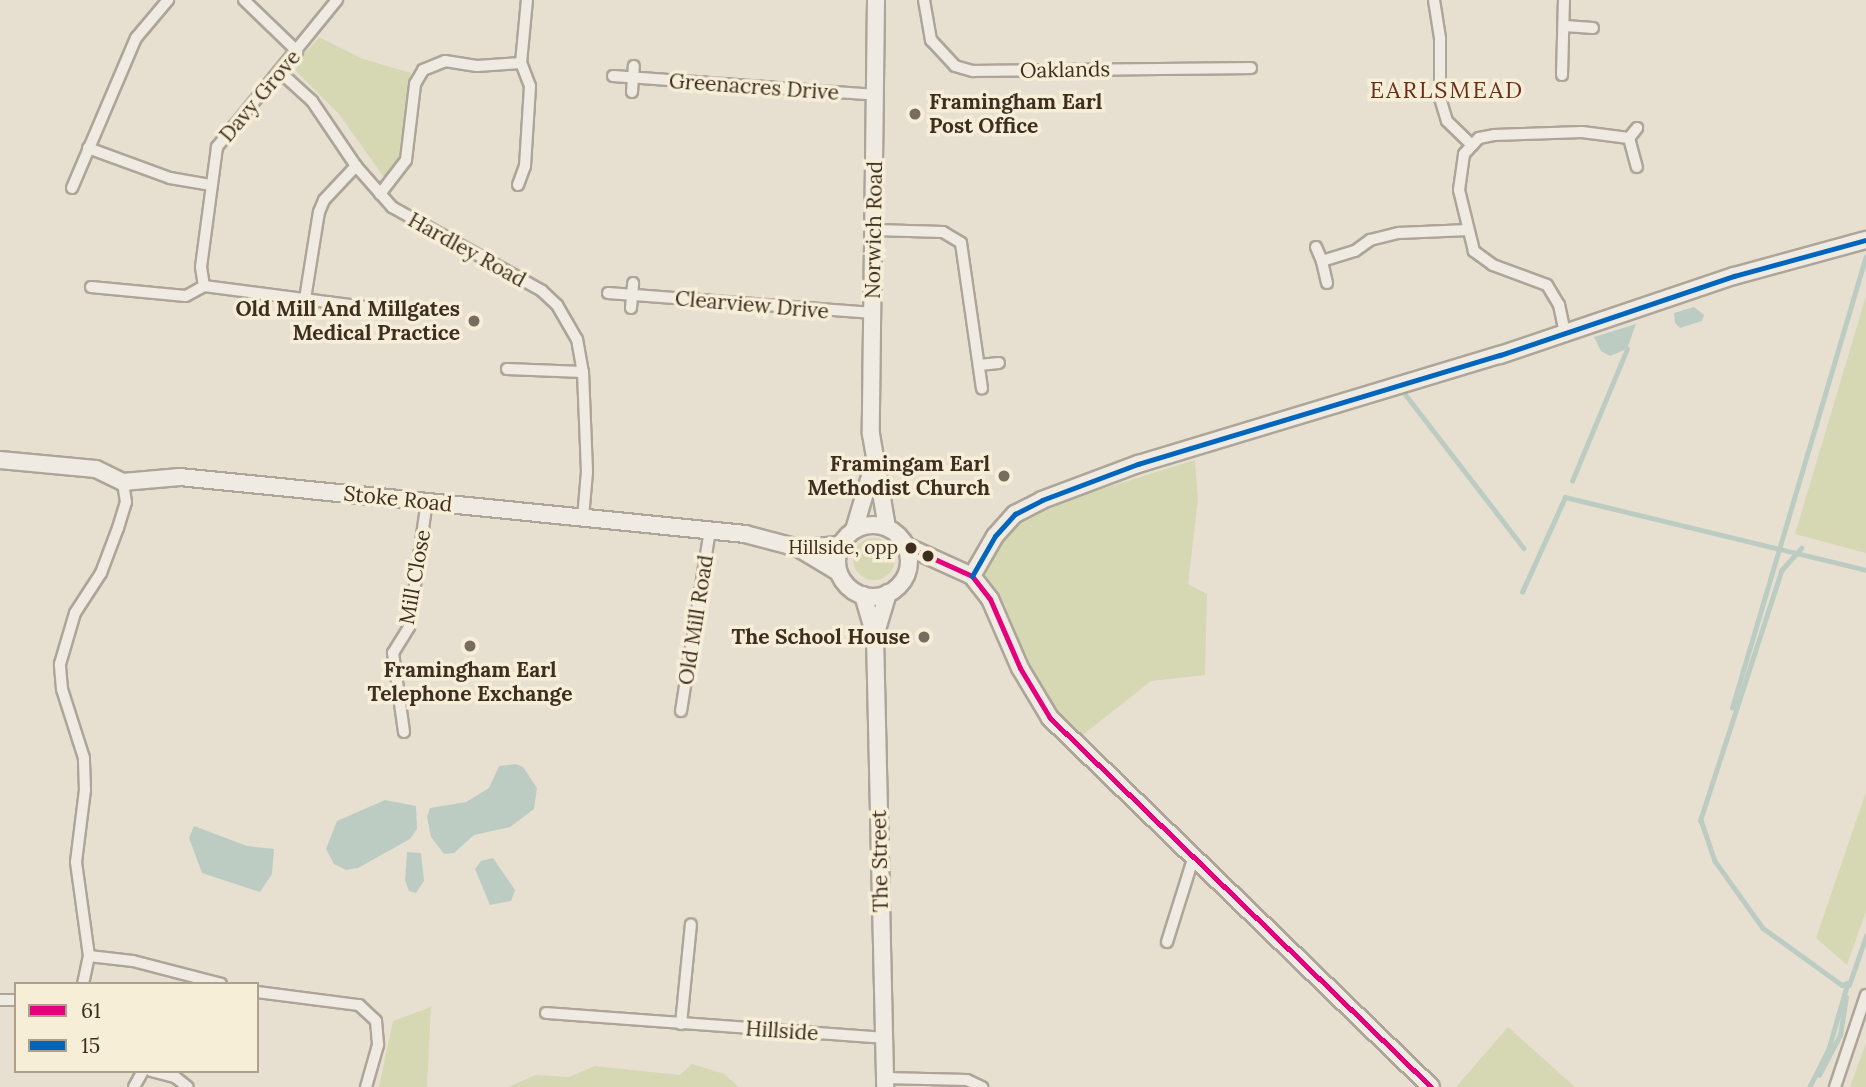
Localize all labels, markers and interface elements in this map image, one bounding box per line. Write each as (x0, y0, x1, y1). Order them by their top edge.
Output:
street label: Davy Grove (214, 45, 306, 147)
street label: Oaklands (1020, 57, 1110, 83)
street label: Greenacres Drive (668, 68, 840, 106)
district label: EARLSMEAD (1371, 76, 1523, 104)
place label: Framingham Earl Post Office (929, 89, 1102, 139)
marker: Framingham Earl Post Office (907, 106, 923, 122)
street label: Norwich Road (860, 161, 888, 299)
street label: Hardley Road (404, 207, 530, 293)
street label: Clearview Drive (674, 286, 830, 324)
place label: Old Mill And Millgates Medical Practice (236, 296, 460, 346)
marker: Old Mill And Millgates Medical Practice (466, 313, 482, 329)
place label: Framingam Earl Methodist Church (807, 451, 990, 501)
marker: Framingam Earl Methodist Church (996, 468, 1012, 484)
street label: Stoke Road (342, 481, 454, 517)
street label: Mill Close (394, 528, 436, 626)
place label: Hillside, opp (788, 537, 898, 559)
marker: Hillside, opp (904, 541, 918, 555)
unlabelled marker (921, 549, 935, 563)
street label: Old Mill Road (673, 553, 719, 687)
place label: The School House (732, 624, 910, 650)
marker: The School House (916, 629, 932, 645)
marker: Framingham Earl Telephone Exchange (462, 638, 478, 654)
place label: Framingham Earl Telephone Exchange (368, 657, 572, 707)
street label: The Street (867, 810, 893, 912)
legend (14, 982, 259, 1073)
text: 61 (81, 997, 101, 1024)
street label: Hillside (745, 1016, 819, 1046)
text: 15 (81, 1032, 100, 1059)

